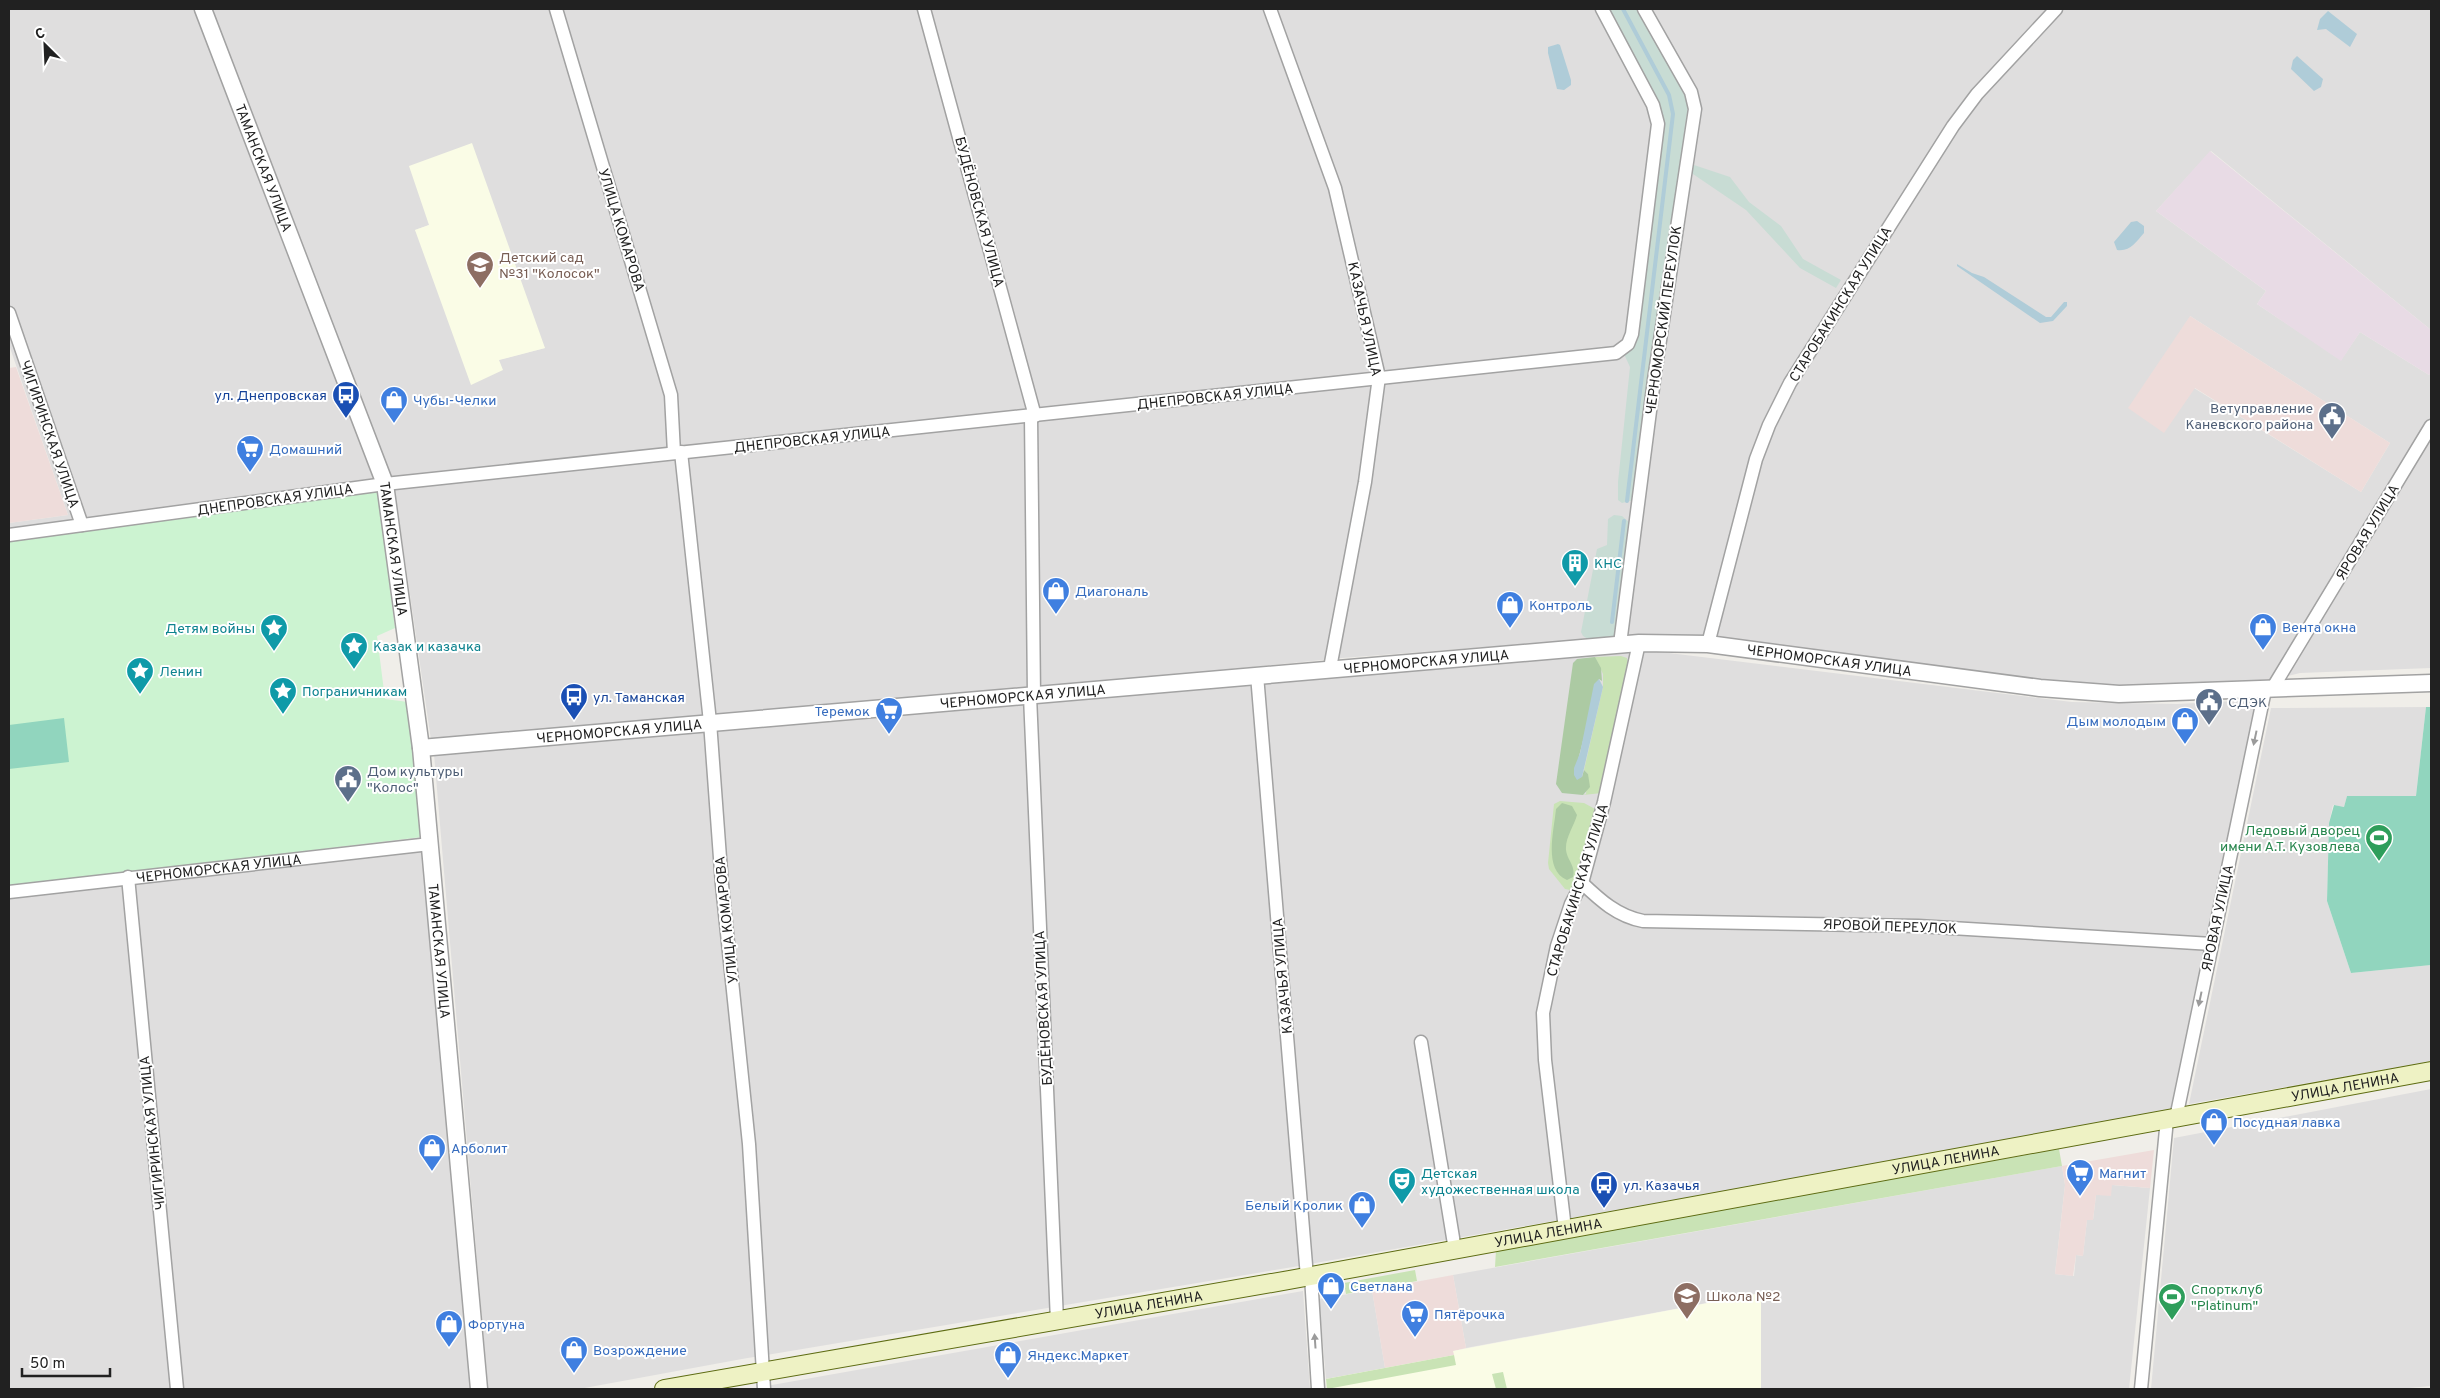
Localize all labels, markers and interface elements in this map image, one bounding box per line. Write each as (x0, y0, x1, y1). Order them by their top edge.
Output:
north arrow (20, 20, 70, 70)
text: С (33, 25, 48, 44)
street label: ТАМАНСКАЯ УЛИЦА (230, 102, 295, 235)
street label: БУДЁНОВСКАЯ УЛИЦА (950, 135, 1008, 290)
street label: УЛИЦА КОМАРОВА (594, 167, 647, 294)
street label: ЧЕРНОМОРСКИЙ ПЕРЕУЛОК (1642, 224, 1686, 416)
street label: СТАРОБАКИНСКАЯ УЛИЦА (1786, 224, 1896, 386)
school or university icon: Детский сад №31 "Колосок" (465, 250, 495, 289)
place label: Детский сад №31 "Колосок" (499, 250, 600, 283)
street label: КАЗАЧЬЯ УЛИЦА (1343, 261, 1384, 378)
street label: ЧИГИРИНСКАЯ УЛИЦА (15, 358, 82, 511)
bus stop icon: ул. Днепровская (331, 380, 361, 419)
street label: ДНЕПРОВСКАЯ УЛИЦА (1136, 381, 1294, 414)
shop icon: Чубы-Челки (379, 385, 409, 424)
place label: ул. Днепровская (215, 388, 327, 405)
place label: Чубы-Челки (413, 393, 497, 410)
place label: Ветуправление Каневского района (2185, 401, 2313, 434)
public building icon: Ветуправление Каневского района (2317, 401, 2347, 440)
street label: ДНЕПРОВСКАЯ УЛИЦА (733, 424, 891, 457)
supermarket icon: Домашний (235, 434, 265, 473)
place label: Домашний (269, 442, 342, 459)
street label: ДНЕПРОВСКАЯ УЛИЦА (196, 481, 354, 520)
street label: ТАМАНСКАЯ УЛИЦА (375, 481, 410, 617)
street label: ЯРОВАЯ УЛИЦА (2333, 482, 2404, 584)
building icon: КНС (1560, 548, 1590, 587)
place label: КНС (1594, 556, 1622, 573)
shop icon: Диагональ (1041, 576, 1071, 615)
place label: Диагональ (1075, 584, 1149, 601)
shop icon: Контроль (1495, 590, 1525, 629)
place label: Контроль (1529, 598, 1592, 615)
shop icon: Вента окна (2248, 612, 2278, 651)
place icon: Детям войны (259, 613, 289, 652)
place label: Вента окна (2282, 620, 2356, 637)
place label: Детям войны (165, 621, 255, 638)
place icon: Казак и казачка (339, 631, 369, 670)
place label: Казак и казачка (373, 639, 481, 656)
street label: ЧЕРНОМОРСКАЯ УЛИЦА (1746, 642, 1913, 681)
street label: ЧЕРНОМОРСКАЯ УЛИЦА (1343, 647, 1510, 678)
place icon: Ленин (125, 656, 155, 695)
place label: Ленин (159, 664, 202, 681)
place icon: Пограничникам (268, 676, 298, 715)
bus stop icon: ул. Таманская (559, 682, 589, 721)
street label: ЧЕРНОМОРСКАЯ УЛИЦА (939, 682, 1107, 713)
place label: Пограничникам (302, 684, 407, 701)
public building icon: СДЭК (2194, 687, 2224, 726)
place label: ул. Таманская (593, 690, 685, 707)
place label: СДЭК (2228, 695, 2267, 712)
supermarket icon: Теремок (874, 696, 904, 735)
place label: Теремок (814, 704, 870, 721)
shop icon: Дым молодым (2170, 706, 2200, 745)
place label: Дым молодым (2066, 714, 2166, 731)
street label: ЧЕРНОМОРСКАЯ УЛИЦА (536, 717, 703, 748)
one-way arrow (2251, 730, 2259, 745)
public building icon: Дом культуры "Колос" (333, 764, 363, 803)
place label: Дом культуры "Колос" (367, 764, 463, 797)
street label: СТАРОБАКИНСКАЯ УЛИЦА (1544, 802, 1613, 979)
place label: Ледовый дворец имени А.Т. Кузовлева (2220, 823, 2360, 856)
sports icon: Ледовый дворец имени А.Т. Кузовлева (2364, 823, 2394, 862)
street label: ЧЕРНОМОРСКАЯ УЛИЦА (135, 852, 302, 887)
street label: УЛИЦА КОМАРОВА (712, 855, 743, 984)
street label: ЯРОВАЯ УЛИЦА (2199, 863, 2238, 973)
street label: ТАМАНСКАЯ УЛИЦА (423, 883, 452, 1019)
street label: ЯРОВОЙ ПЕРЕУЛОК (1822, 916, 1958, 938)
street label: КАЗАЧЬЯ УЛИЦА (1270, 917, 1297, 1035)
street label: БУДЁНОВСКАЯ УЛИЦА (1031, 930, 1057, 1086)
one-way arrow (2196, 992, 2204, 1007)
street label: ЧИГИРИНСКАЯ УЛИЦА (137, 1055, 170, 1211)
street label: УЛИЦА ЛЕНИНА (2290, 1070, 2401, 1106)
shop icon: Посудная лавка (2199, 1107, 2229, 1146)
place label: Посудная лавка (2233, 1115, 2340, 1132)
shop icon: Арболит (417, 1133, 447, 1172)
place label: Арболит (451, 1141, 508, 1158)
street label: УЛИЦА ЛЕНИНА (1891, 1143, 2001, 1179)
supermarket icon: Магнит (2065, 1158, 2095, 1197)
theatre icon: Детская художественная школа (1387, 1166, 1417, 1205)
place label: Детская художественная школа (1421, 1166, 1580, 1199)
place label: Магнит (2099, 1166, 2146, 1183)
bus stop icon: ул. Казачья (1589, 1170, 1619, 1209)
place label: ул. Казачья (1623, 1178, 1700, 1195)
shop icon: Белый Кролик (1347, 1190, 1377, 1229)
place label: Белый Кролик (1245, 1198, 1343, 1215)
street label: УЛИЦА ЛЕНИНА (1493, 1216, 1604, 1252)
shop icon: Светлана (1316, 1271, 1346, 1310)
place label: Светлана (1350, 1279, 1413, 1296)
school or university icon: Школа №2 (1672, 1281, 1702, 1320)
sports icon: Спортклуб "Platinum" (2157, 1282, 2187, 1321)
place label: Спортклуб "Platinum" (2191, 1282, 2263, 1315)
street label: УЛИЦА ЛЕНИНА (1094, 1288, 1204, 1324)
place label: Школа №2 (1706, 1289, 1781, 1306)
supermarket icon: Пятёрочка (1400, 1299, 1430, 1338)
place label: Пятёрочка (1434, 1307, 1505, 1324)
shop icon: Фортуна (434, 1309, 464, 1348)
place label: Фортуна (468, 1317, 525, 1334)
one-way arrow (1310, 1332, 1318, 1348)
shop icon: Возрождение (559, 1335, 589, 1374)
shop icon: Яндекс.Маркет (993, 1340, 1023, 1379)
place label: Возрождение (593, 1343, 687, 1360)
scale bar (22, 1346, 110, 1378)
place label: Яндекс.Маркет (1027, 1348, 1129, 1365)
text: 50 m (30, 1355, 65, 1374)

